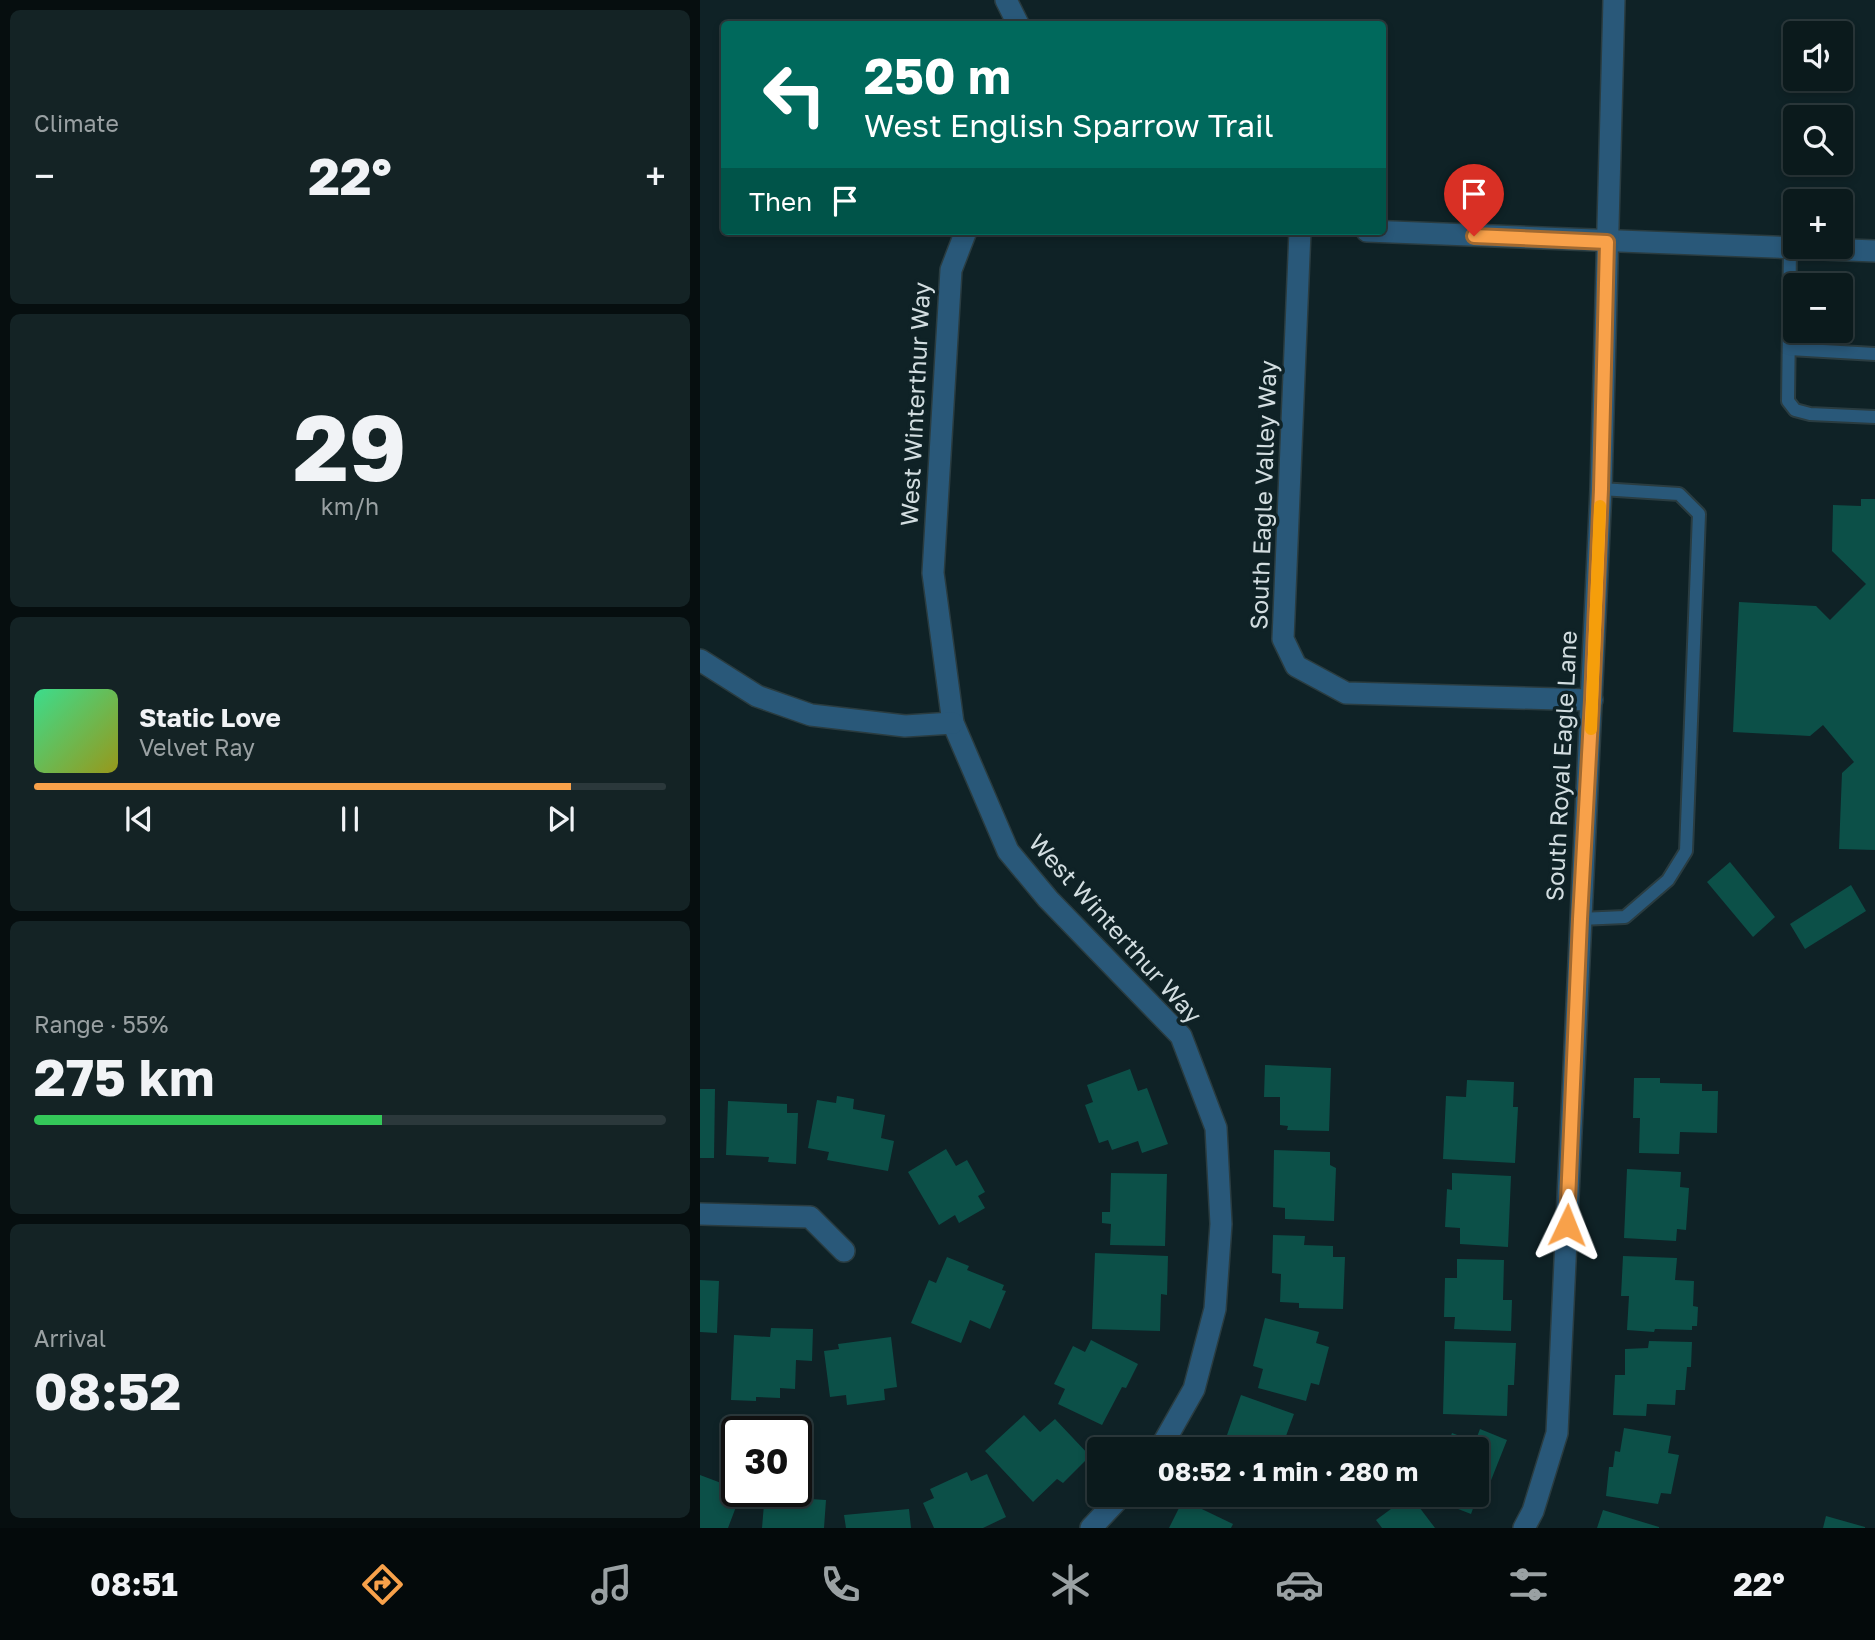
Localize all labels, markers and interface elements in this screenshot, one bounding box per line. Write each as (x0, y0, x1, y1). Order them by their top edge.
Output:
map controls (1783, 21, 1853, 343)
button: sound (1783, 21, 1853, 91)
text: 250 m (864, 46, 1011, 105)
icon: left (749, 49, 840, 140)
button: search (1783, 105, 1853, 175)
text: West English Sparrow Trail (864, 106, 1274, 144)
text: Climate (34, 109, 119, 137)
text: 22° (308, 144, 392, 206)
text: − (34, 153, 55, 198)
text: + (645, 153, 666, 198)
pin (1444, 164, 1504, 236)
icon: arrive (1455, 175, 1493, 213)
icon: arrive (826, 182, 864, 220)
text: Then (749, 186, 812, 217)
button: + (1783, 189, 1853, 259)
button: − (1783, 273, 1853, 343)
street label: West Winterthur Way (894, 281, 935, 527)
street label: South Eagle Valley Way (1243, 360, 1282, 630)
text: 29 (293, 392, 407, 501)
text: km/h (321, 492, 379, 520)
street label: South Royal Eagle Lane (1539, 630, 1582, 902)
text: Static Love (139, 702, 281, 733)
text: Velvet Ray (139, 733, 255, 761)
icon: previous (120, 800, 158, 838)
icon: pause (331, 800, 369, 838)
icon: next (542, 800, 580, 838)
street label: West Winterthur Way (1024, 827, 1209, 1029)
text: Range · 55% (34, 1010, 168, 1038)
text: 275 km (34, 1045, 214, 1107)
position arrow (1530, 1188, 1604, 1262)
text: Arrival (34, 1324, 106, 1352)
text: 08:52 (34, 1359, 181, 1421)
speed limit sign: 30 (721, 1416, 812, 1507)
text: 08:52 · 1 min · 280 m (1158, 1456, 1418, 1487)
icon: directions (358, 1560, 407, 1609)
icon: music (587, 1560, 636, 1609)
icon: phone (816, 1560, 865, 1609)
icon: climate (1046, 1560, 1095, 1609)
icon: car (1275, 1560, 1324, 1609)
icon: filters (1504, 1560, 1553, 1609)
text: 08:51 (90, 1565, 178, 1603)
text: 22° (1733, 1565, 1785, 1603)

